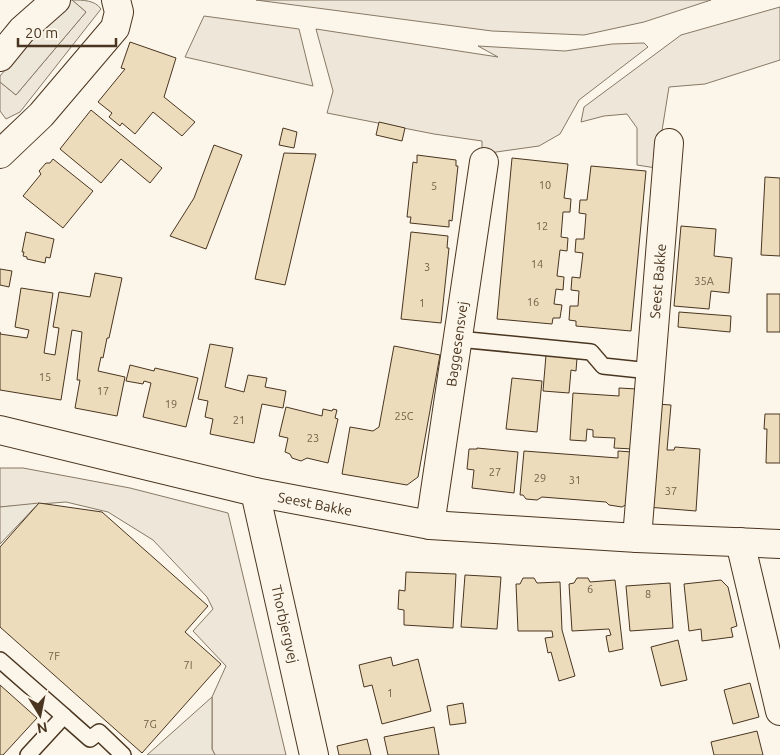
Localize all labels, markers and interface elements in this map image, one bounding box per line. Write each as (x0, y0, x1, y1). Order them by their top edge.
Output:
scale bar (18, 15, 115, 47)
text: 20 m (25, 24, 58, 41)
house number: 10 (539, 179, 551, 191)
house number: 5 (431, 180, 437, 192)
house number: 12 (536, 220, 548, 232)
street label: Seest Bakke (647, 243, 669, 319)
house number: 14 (531, 258, 543, 270)
house number: 3 (424, 261, 430, 273)
house number: 35A (694, 275, 715, 287)
house number: 16 (527, 296, 539, 308)
house number: 1 (419, 297, 425, 309)
street label: Baggesensvej (443, 300, 471, 388)
house number: 15 (39, 371, 51, 383)
house number: 17 (97, 385, 109, 397)
house number: 19 (165, 398, 177, 410)
house number: 25C (394, 410, 414, 422)
house number: 21 (233, 414, 245, 426)
house number: 23 (307, 432, 319, 444)
house number: 27 (489, 466, 501, 478)
house number: 29 (534, 472, 546, 484)
house number: 31 (569, 474, 581, 486)
house number: 37 (665, 485, 677, 497)
street label: Seest Bakke (277, 489, 353, 519)
street label: Thorbjergvej (268, 583, 302, 665)
house number: 6 (587, 583, 593, 595)
house number: 8 (645, 588, 651, 600)
house number: 7F (48, 650, 60, 662)
house number: 7I (183, 659, 193, 671)
house number: 1 (387, 687, 393, 699)
north arrow (15, 690, 65, 740)
house number: 7G (143, 718, 157, 730)
text: N (36, 719, 49, 737)

